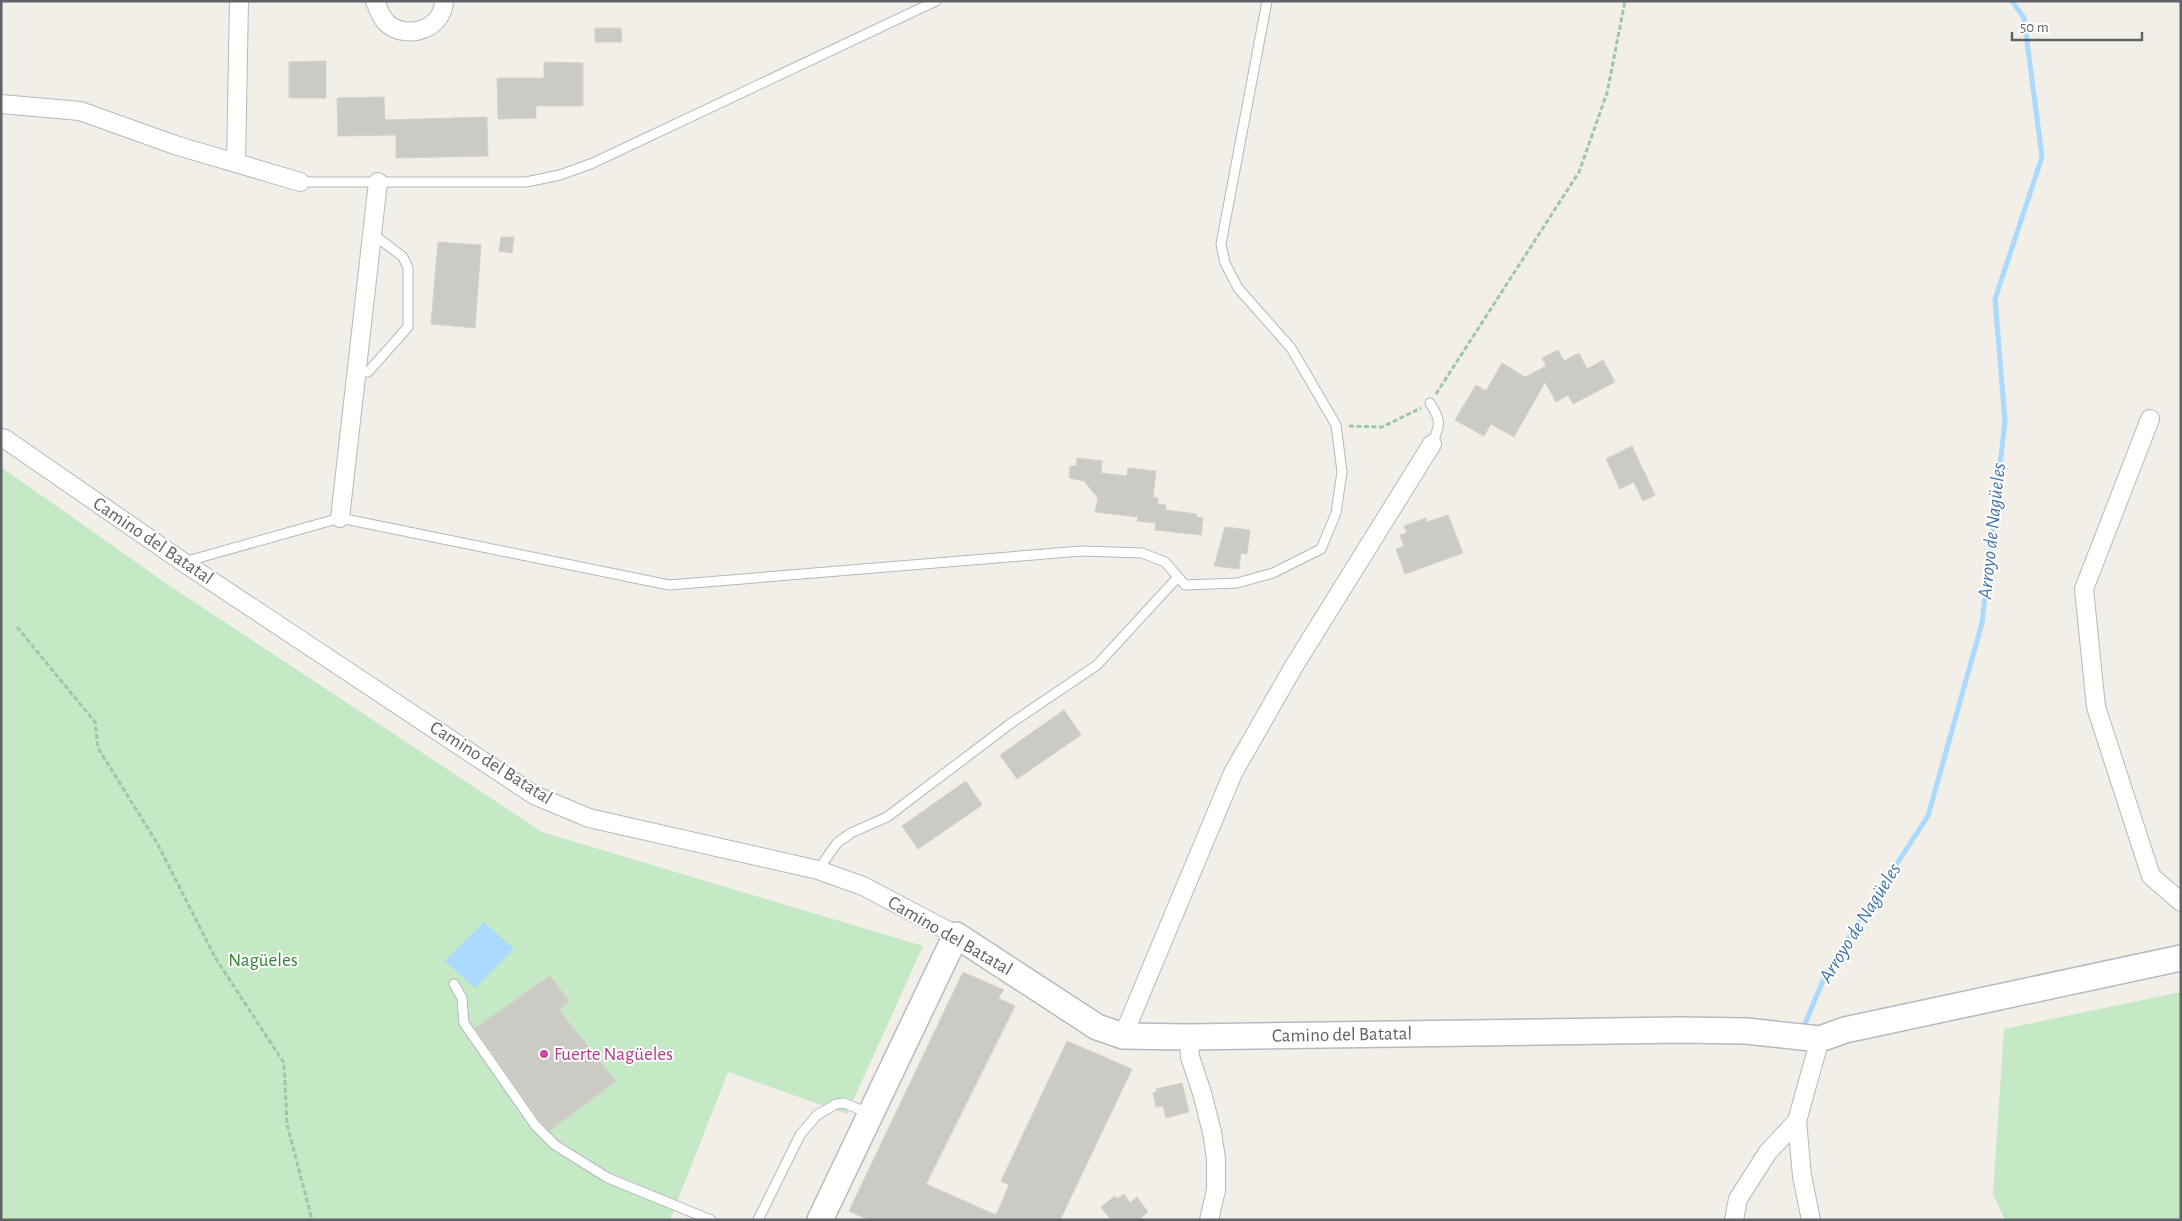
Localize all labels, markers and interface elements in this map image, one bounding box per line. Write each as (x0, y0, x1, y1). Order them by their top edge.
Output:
scale bar (2012, 10, 2142, 42)
text: 50 m (2020, 20, 2049, 35)
water label: Arroyo de Nagüeles (1975, 461, 2009, 601)
street label: Camino del Batatal (90, 494, 216, 588)
street label: Camino del Batatal (426, 718, 556, 808)
water label: Arroyo de Nagüeles (1815, 859, 1905, 987)
street label: Camino del Batatal (884, 893, 1016, 979)
park label: Nagüeles (228, 951, 298, 970)
street label: Camino del Batatal (1272, 1024, 1412, 1046)
place label: Fuerte Nagüeles (554, 1045, 673, 1064)
marker: Fuerte Nagüeles (538, 1048, 550, 1060)

